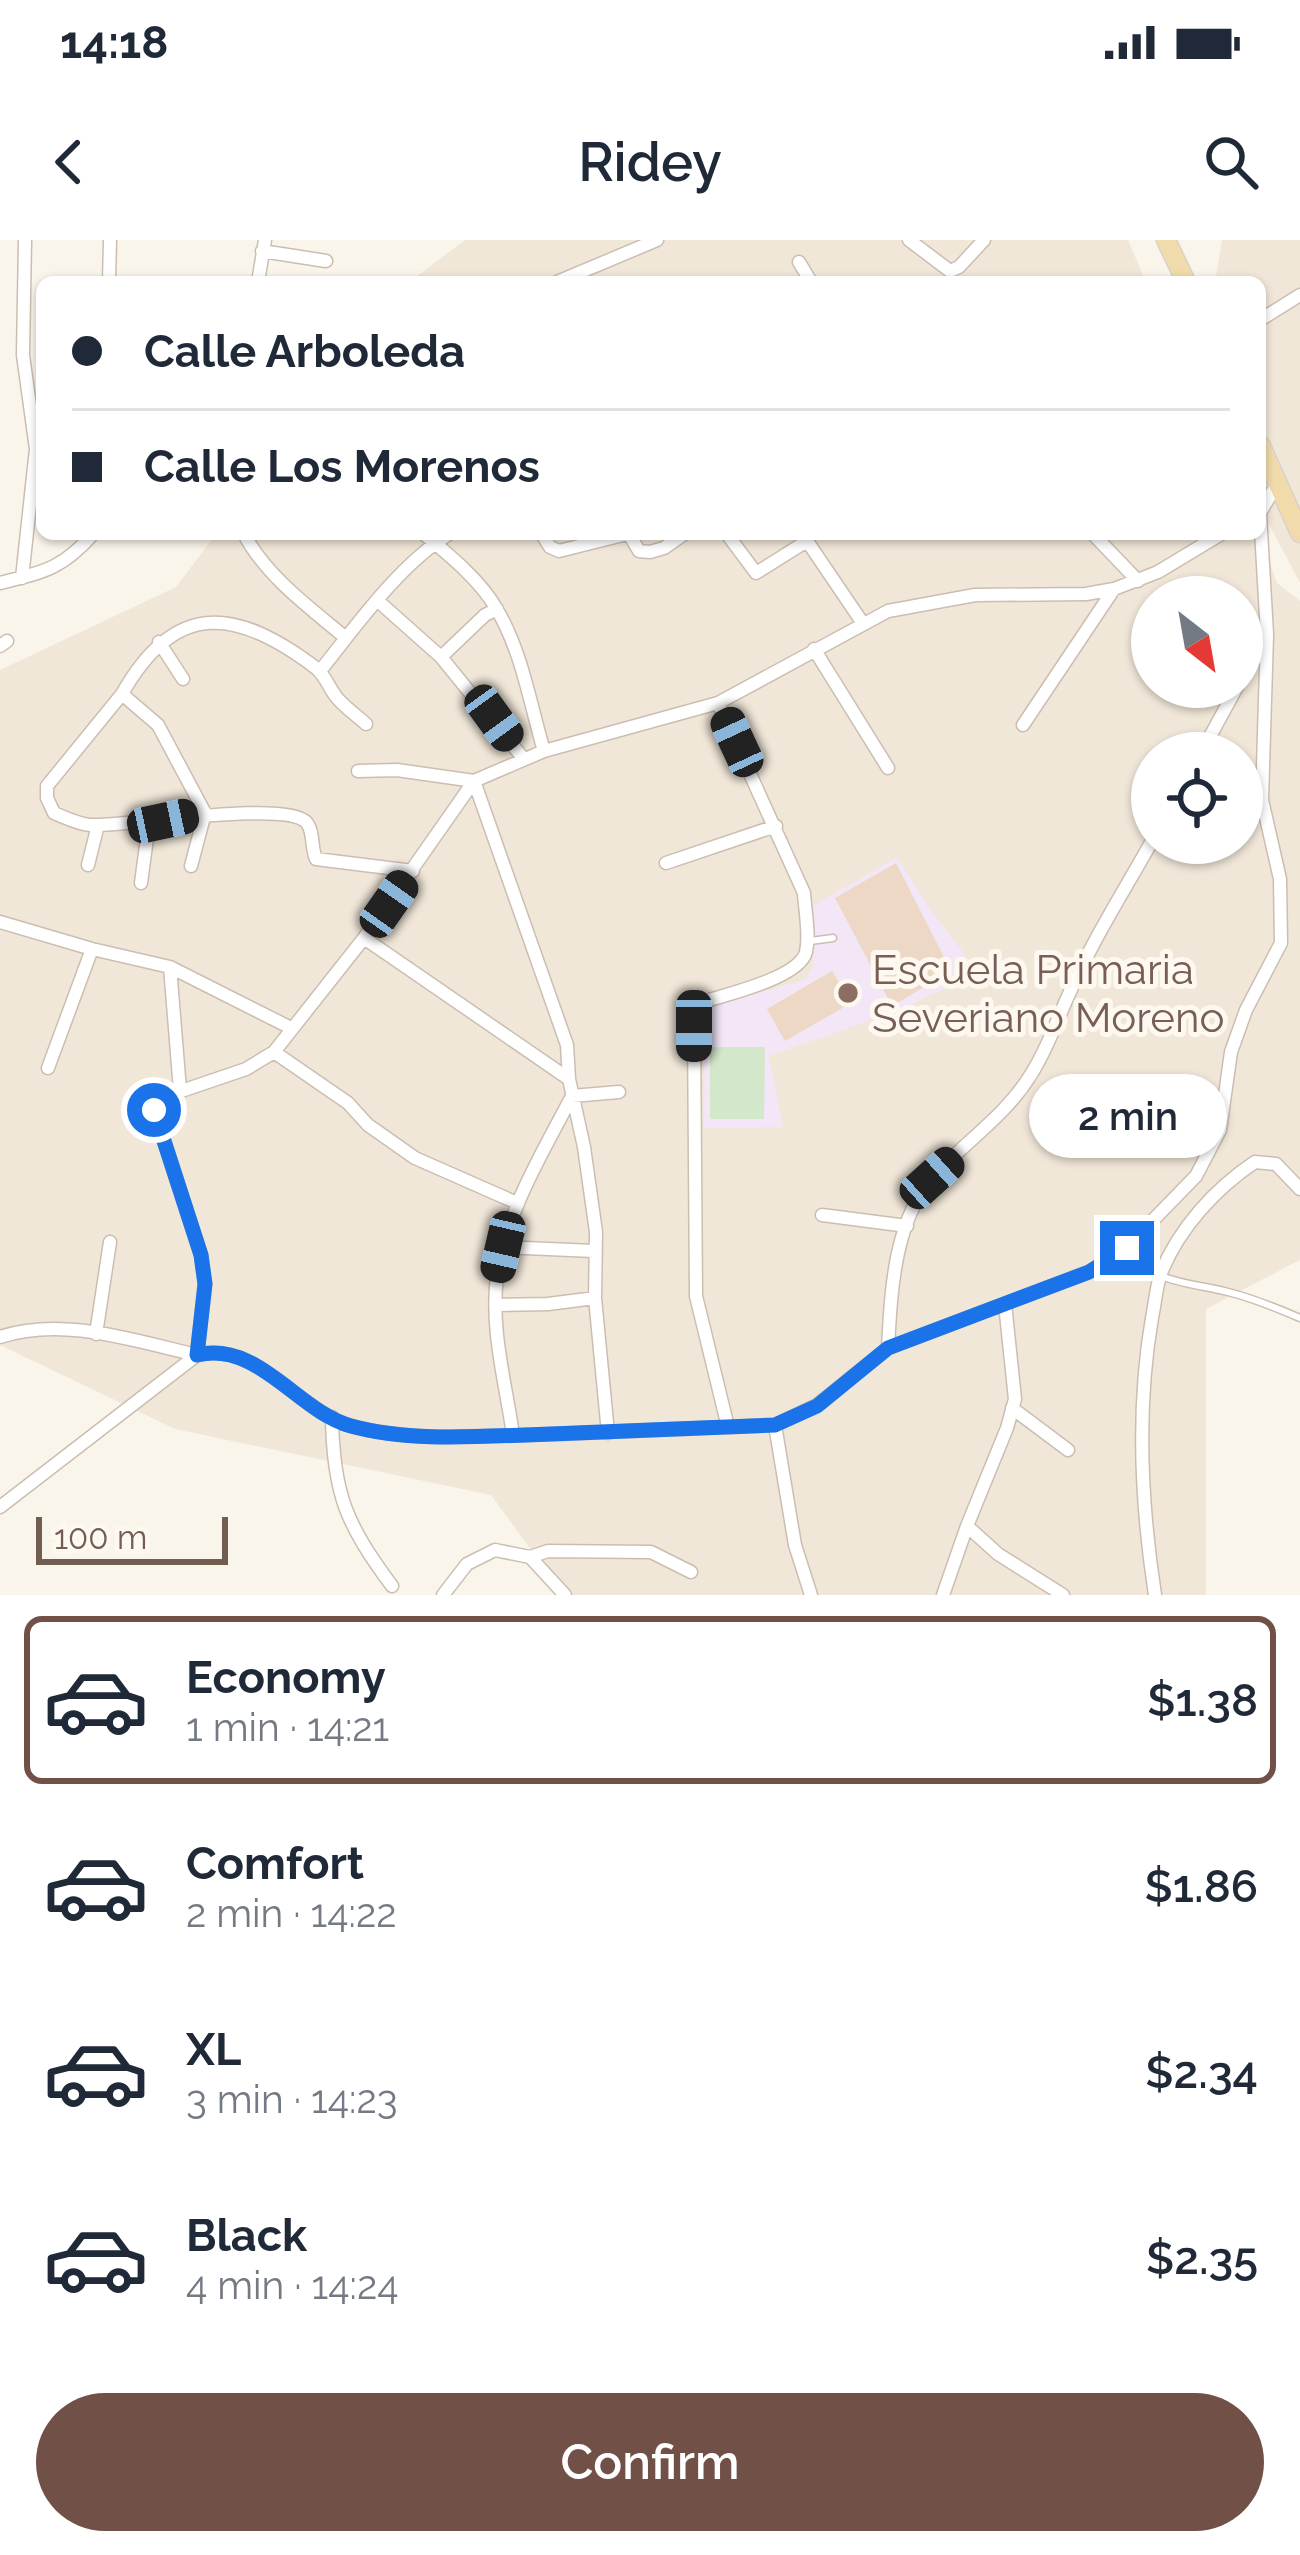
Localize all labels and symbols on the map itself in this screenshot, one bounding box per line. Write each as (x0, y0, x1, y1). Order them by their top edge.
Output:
north arrow (1131, 576, 1263, 708)
car (458, 678, 530, 758)
car (705, 702, 769, 782)
car (124, 796, 202, 846)
car (354, 864, 424, 944)
place label: Escuela Primaria Severiano Moreno (872, 945, 1224, 1042)
marker: Escuela Primaria Severiano Moreno (835, 980, 861, 1006)
car (676, 990, 712, 1062)
callout: 2 min (1028, 1074, 1226, 1158)
route start (127, 1083, 181, 1137)
car (893, 1141, 971, 1215)
car (477, 1208, 529, 1286)
route end (1100, 1221, 1154, 1275)
scale bar (36, 1511, 228, 1564)

